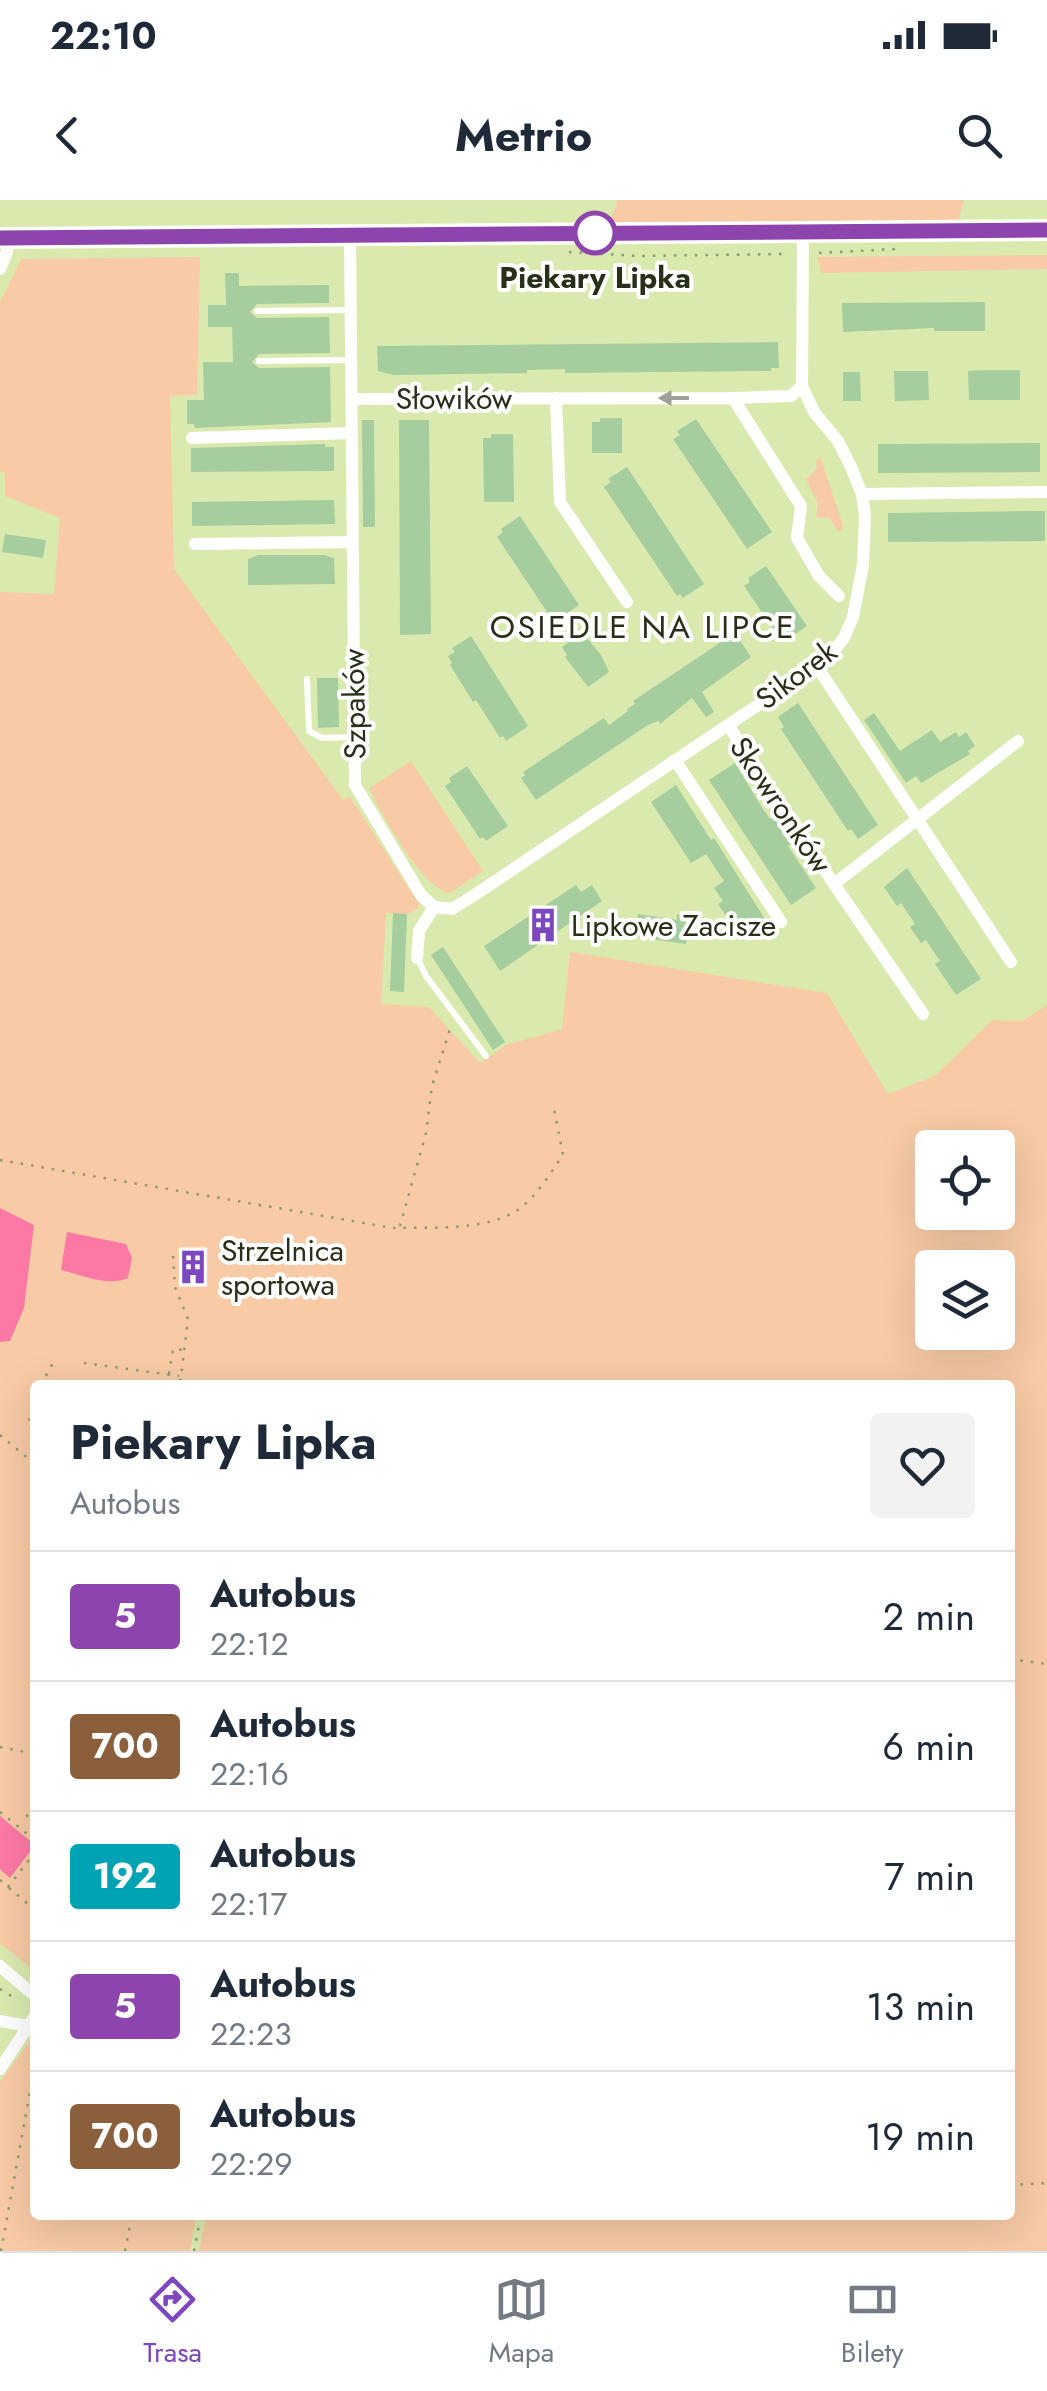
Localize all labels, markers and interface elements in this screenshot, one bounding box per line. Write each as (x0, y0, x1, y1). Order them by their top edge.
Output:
text: 22:10 (50, 8, 157, 63)
text: Metrio (455, 103, 592, 168)
icon: back (40, 108, 95, 163)
icon: search (952, 108, 1007, 163)
marker: Piekary Lipka (574, 212, 616, 254)
place label: Piekary Lipka (499, 256, 691, 299)
street label: Słowików (396, 377, 513, 420)
one-way arrow (657, 390, 689, 406)
district label: OSIEDLE NA LIPCE (490, 604, 796, 650)
street label: Sikorek (746, 630, 846, 720)
street label: Szpaków (332, 648, 376, 760)
street label: Skowronków (719, 728, 843, 882)
place label: Lipkowe Zacisze (571, 904, 776, 947)
building icon: Lipkowe Zacisze (524, 906, 562, 944)
map controls (915, 1130, 1015, 1350)
button: locate (915, 1130, 1015, 1230)
place label: Strzelnica sportowa (221, 1229, 344, 1306)
building icon: Strzelnica sportowa (174, 1248, 212, 1286)
button: layers (915, 1250, 1015, 1350)
text: Piekary Lipka (70, 1408, 377, 1477)
button: heart (870, 1413, 975, 1518)
text: Autobus (70, 1480, 180, 1526)
text: Autobus (210, 1566, 356, 1621)
text: 2 min (883, 1589, 975, 1644)
text: 5 (114, 1591, 136, 1641)
text: 22:12 (210, 1621, 289, 1667)
text: Autobus (210, 1696, 356, 1751)
text: 6 min (882, 1719, 975, 1774)
text: 700 (91, 1721, 159, 1771)
text: 22:16 (210, 1751, 289, 1797)
text: Autobus (210, 1826, 356, 1881)
text: 7 min (884, 1849, 975, 1904)
text: 192 (93, 1851, 157, 1901)
text: 22:17 (210, 1881, 287, 1927)
text: Autobus (210, 1956, 356, 2011)
text: 13 min (866, 1979, 975, 2034)
text: 5 (114, 1981, 136, 2031)
text: 22:23 (210, 2011, 292, 2057)
text: Autobus (210, 2086, 356, 2141)
text: 19 min (865, 2109, 975, 2164)
text: 700 (91, 2111, 159, 2161)
text: 22:29 (210, 2141, 293, 2187)
tab: Trasa (143, 2272, 202, 2373)
tab: Mapa (489, 2272, 554, 2373)
tab: Bilety (841, 2272, 904, 2373)

